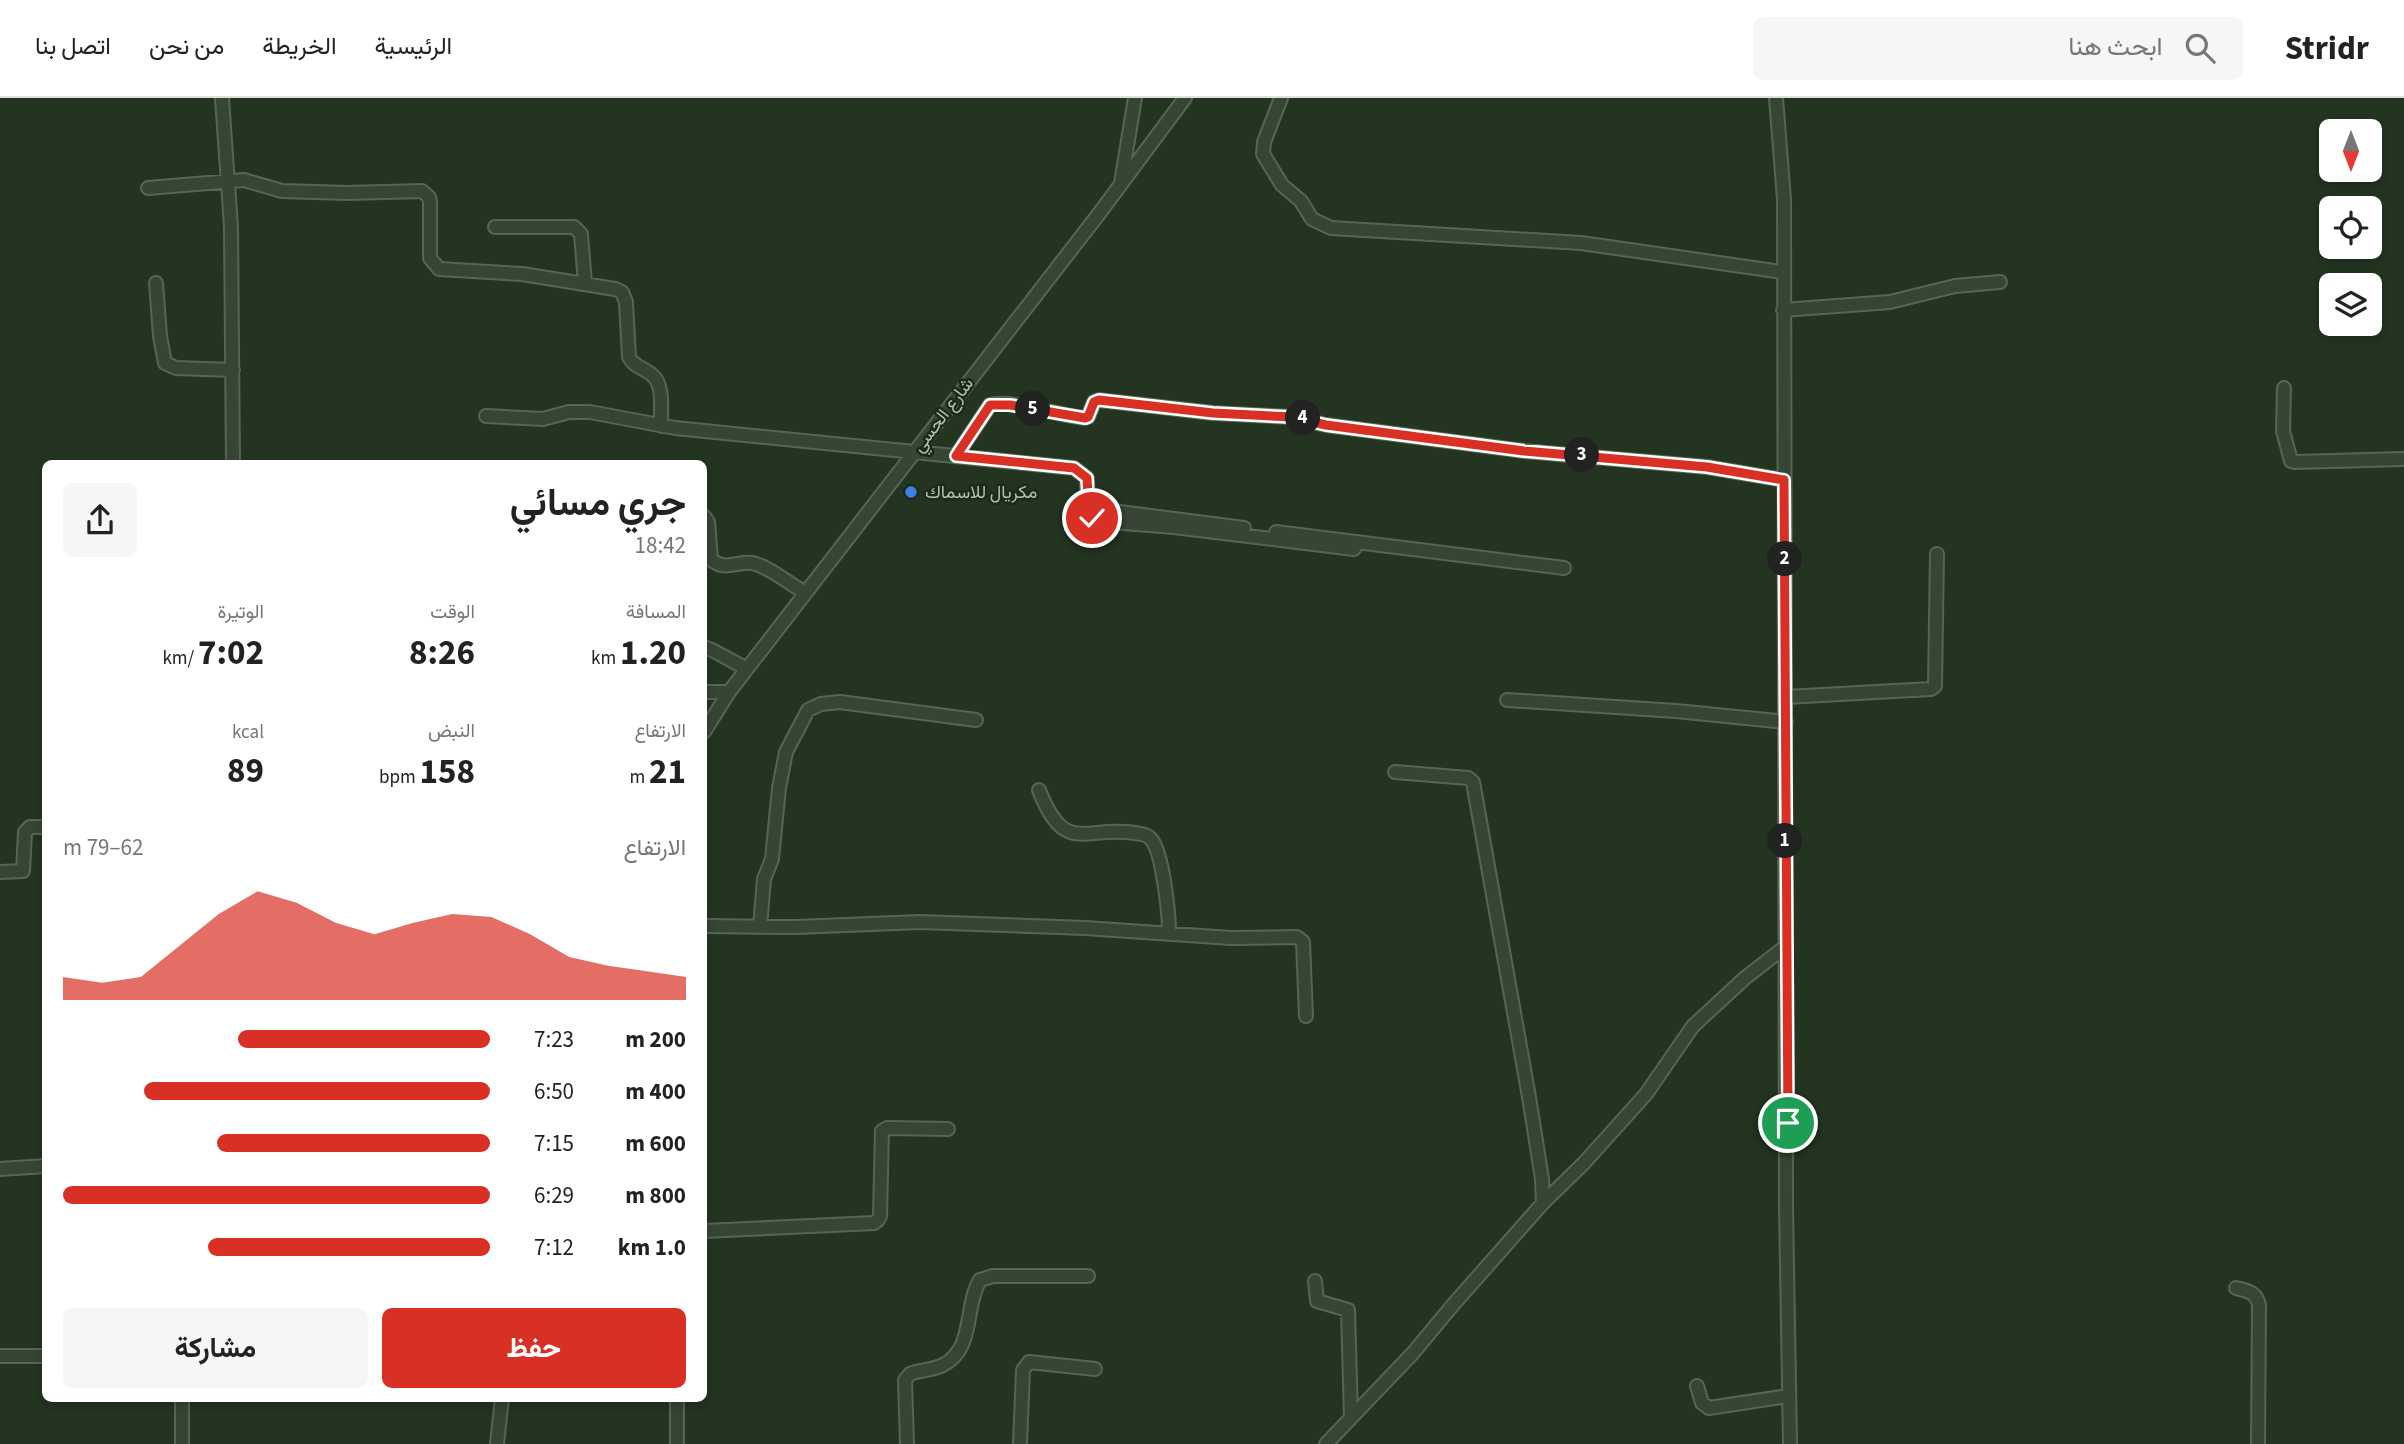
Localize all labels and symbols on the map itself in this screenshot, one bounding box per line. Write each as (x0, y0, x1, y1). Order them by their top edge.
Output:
north arrow (2319, 119, 2382, 182)
street label: شارع الحسي (906, 372, 981, 459)
pin: 5 (1016, 392, 1050, 426)
pin: 4 (1286, 400, 1320, 436)
pin: 3 (1564, 438, 1600, 472)
place label: مكريال للاسماك (925, 480, 1037, 505)
marker: مكريال للاسماك (903, 484, 919, 500)
pin (1062, 488, 1122, 548)
pin: 2 (1768, 542, 1802, 576)
pin: 1 (1768, 824, 1802, 858)
pin (1758, 1093, 1818, 1153)

